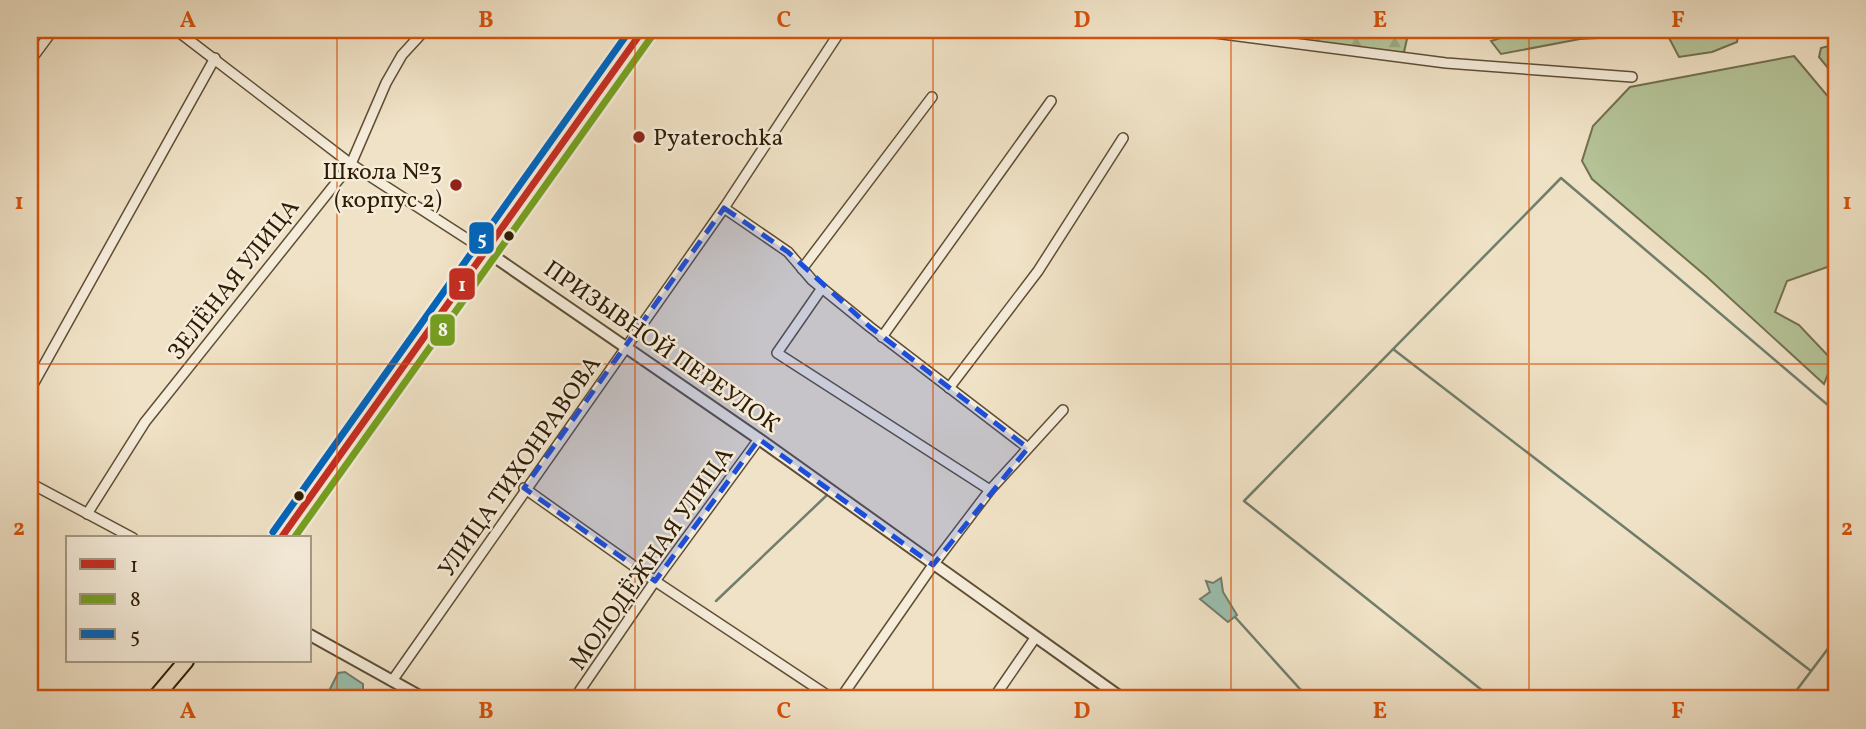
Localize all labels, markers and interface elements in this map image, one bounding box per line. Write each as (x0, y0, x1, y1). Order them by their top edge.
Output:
text: A (180, 5, 196, 37)
text: B (478, 5, 494, 37)
text: C (777, 5, 791, 37)
text: D (1074, 5, 1091, 37)
text: E (1373, 5, 1387, 37)
text: F (1671, 5, 1685, 37)
place label: Pyaterochka (653, 122, 783, 156)
marker: Pyaterochka (631, 129, 647, 145)
place label: Школа №3 (корпус 2) (322, 156, 442, 218)
marker: Школа №3 (корпус 2) (448, 177, 464, 193)
text: 1 (14, 187, 24, 219)
text: 1 (1842, 187, 1852, 219)
street label: ЗЕЛЁНАЯ УЛИЦА (161, 192, 309, 368)
line badge: 5 (468, 221, 495, 255)
text: 5 (477, 227, 487, 253)
unlabelled marker (502, 229, 516, 243)
street label: ПРИЗЫВНОЙ ПЕРЕУЛОК (536, 253, 786, 442)
line badge: 1 (448, 267, 476, 301)
text: 1 (458, 273, 466, 299)
line badge: 8 (429, 313, 456, 347)
text: 8 (438, 318, 448, 344)
street label: УЛИЦА ТИХОНРАВОВА (431, 349, 610, 585)
street label: МОЛОДЁЖНАЯ УЛИЦА (562, 440, 743, 678)
unlabelled marker (292, 489, 306, 503)
text: 2 (13, 513, 25, 545)
text: 2 (1841, 513, 1853, 545)
legend (66, 536, 312, 662)
text: 1 (130, 552, 138, 581)
text: 8 (130, 586, 141, 615)
text: 5 (130, 622, 140, 651)
text: A (180, 696, 196, 728)
text: B (478, 696, 494, 728)
text: C (777, 696, 791, 728)
text: D (1074, 696, 1091, 728)
text: E (1373, 696, 1387, 728)
text: F (1671, 696, 1685, 728)

